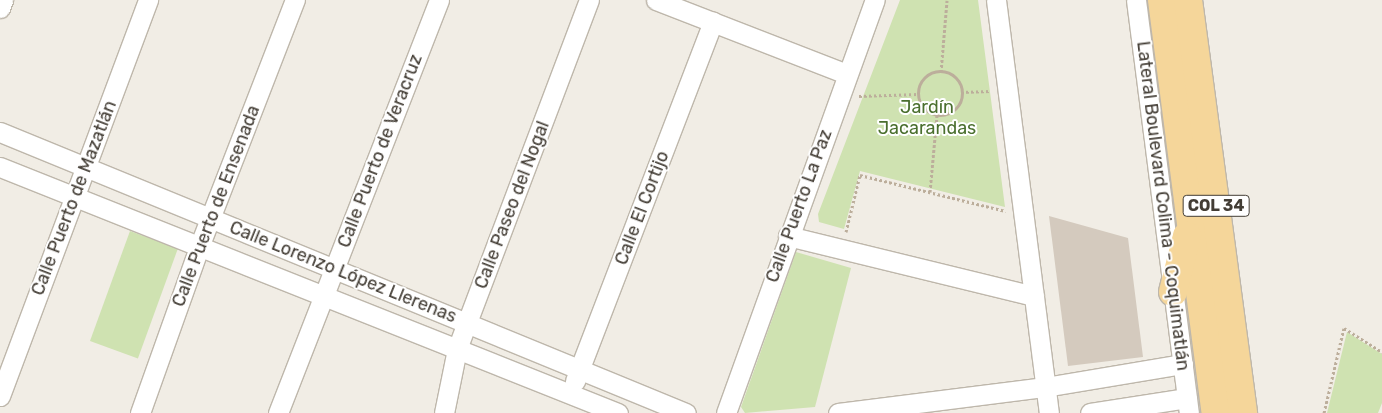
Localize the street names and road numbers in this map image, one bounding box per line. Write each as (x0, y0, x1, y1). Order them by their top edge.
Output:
street label: Lateral Boulevard Colima - Coquimatlán (1132, 40, 1194, 372)
street label: Calle Puerto de Veracruz (333, 51, 427, 251)
street label: Calle Puerto de Mazatlán (27, 98, 121, 298)
street label: Calle Puerto de Ensenada (168, 102, 264, 310)
street label: Calle Paseo del Nogal (470, 118, 554, 292)
street label: Calle Puerto La Paz (761, 127, 837, 285)
street label: Calle El Cortijo (610, 148, 674, 268)
road number: COL 34 (1182, 192, 1250, 220)
street label: Calle Lorenzo López Llerenas (226, 216, 460, 328)

